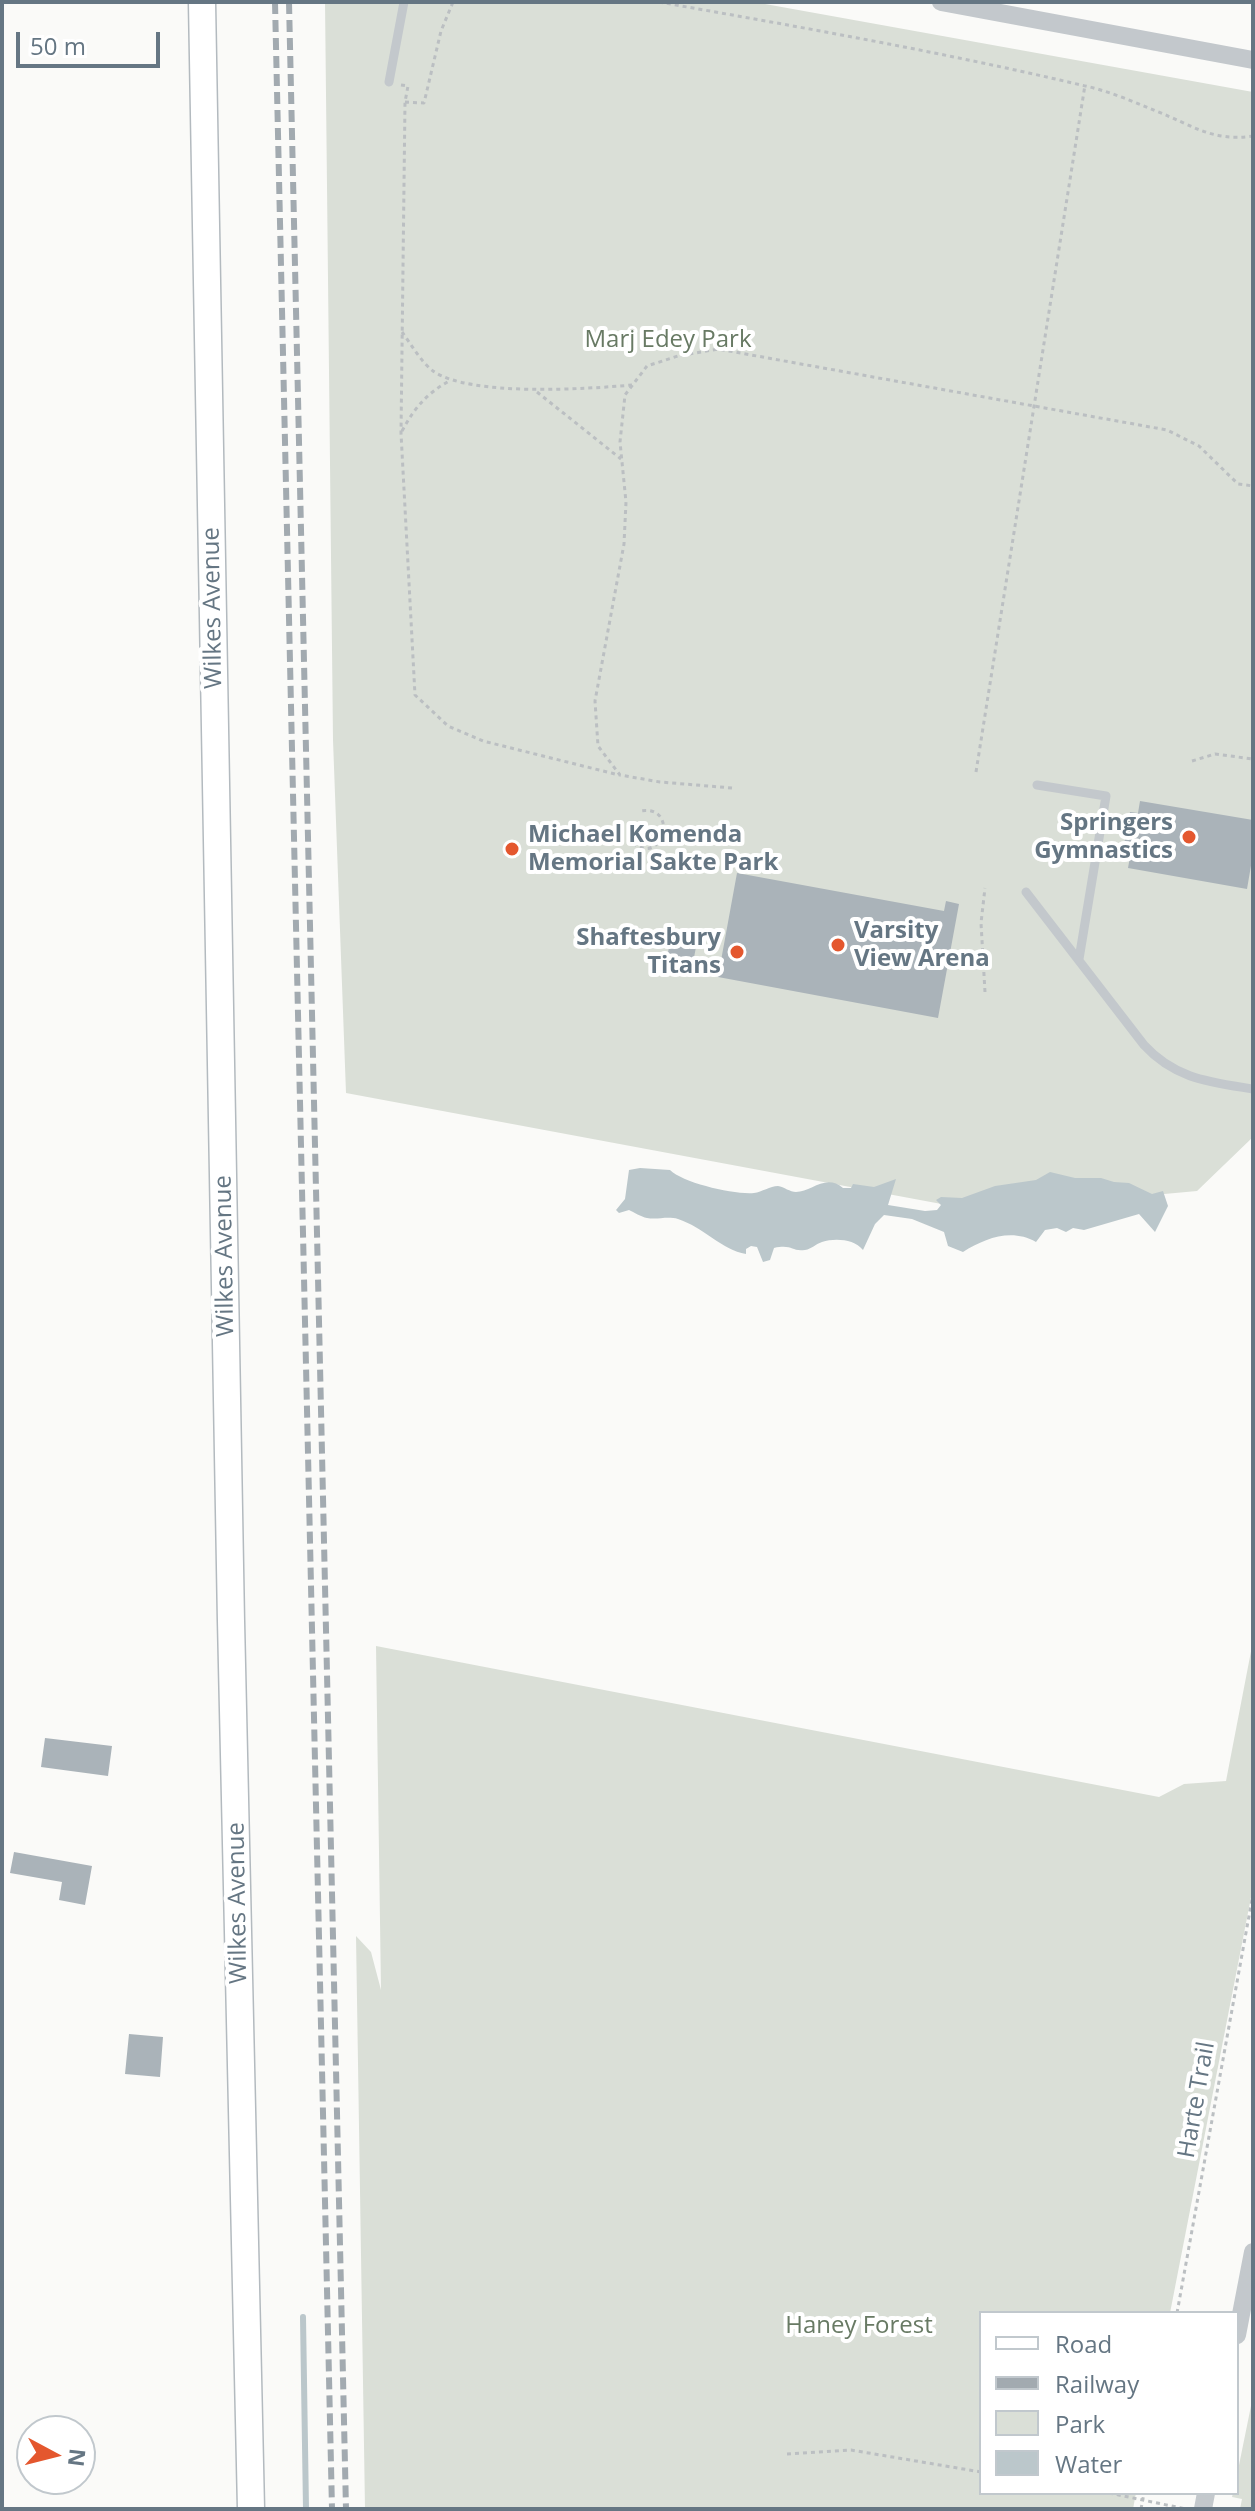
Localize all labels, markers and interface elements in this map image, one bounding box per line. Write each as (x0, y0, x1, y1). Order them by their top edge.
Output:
scale bar (20, 16, 164, 66)
text: 50 m (30, 29, 86, 62)
park label: Marj Edey Park (585, 326, 751, 354)
street label: Wilkes Avenue (197, 527, 229, 689)
place label: Springers Gymnastics (1034, 809, 1173, 865)
place label: Michael Komenda Memorial Sakte Park (528, 821, 778, 877)
marker: Springers Gymnastics (1180, 828, 1198, 846)
marker: Michael Komenda Memorial Sakte Park (503, 840, 521, 858)
place label: Varsity View Arena (854, 917, 990, 973)
place label: Shaftesbury Titans (576, 924, 721, 980)
marker: Varsity View Arena (829, 936, 847, 954)
marker: Shaftesbury Titans (728, 943, 746, 961)
street label: Wilkes Avenue (209, 1175, 241, 1337)
street label: Wilkes Avenue (222, 1822, 254, 1984)
street label: Harte Trail (1173, 2040, 1221, 2160)
legend (979, 2311, 1239, 2495)
park label: Haney Forest (785, 2312, 933, 2340)
text: Road (1055, 2327, 1112, 2360)
text: Railway (1055, 2367, 1139, 2400)
text: Park (1055, 2407, 1105, 2440)
north arrow (16, 2415, 96, 2495)
text: N (62, 2447, 94, 2468)
text: Water (1055, 2447, 1122, 2480)

